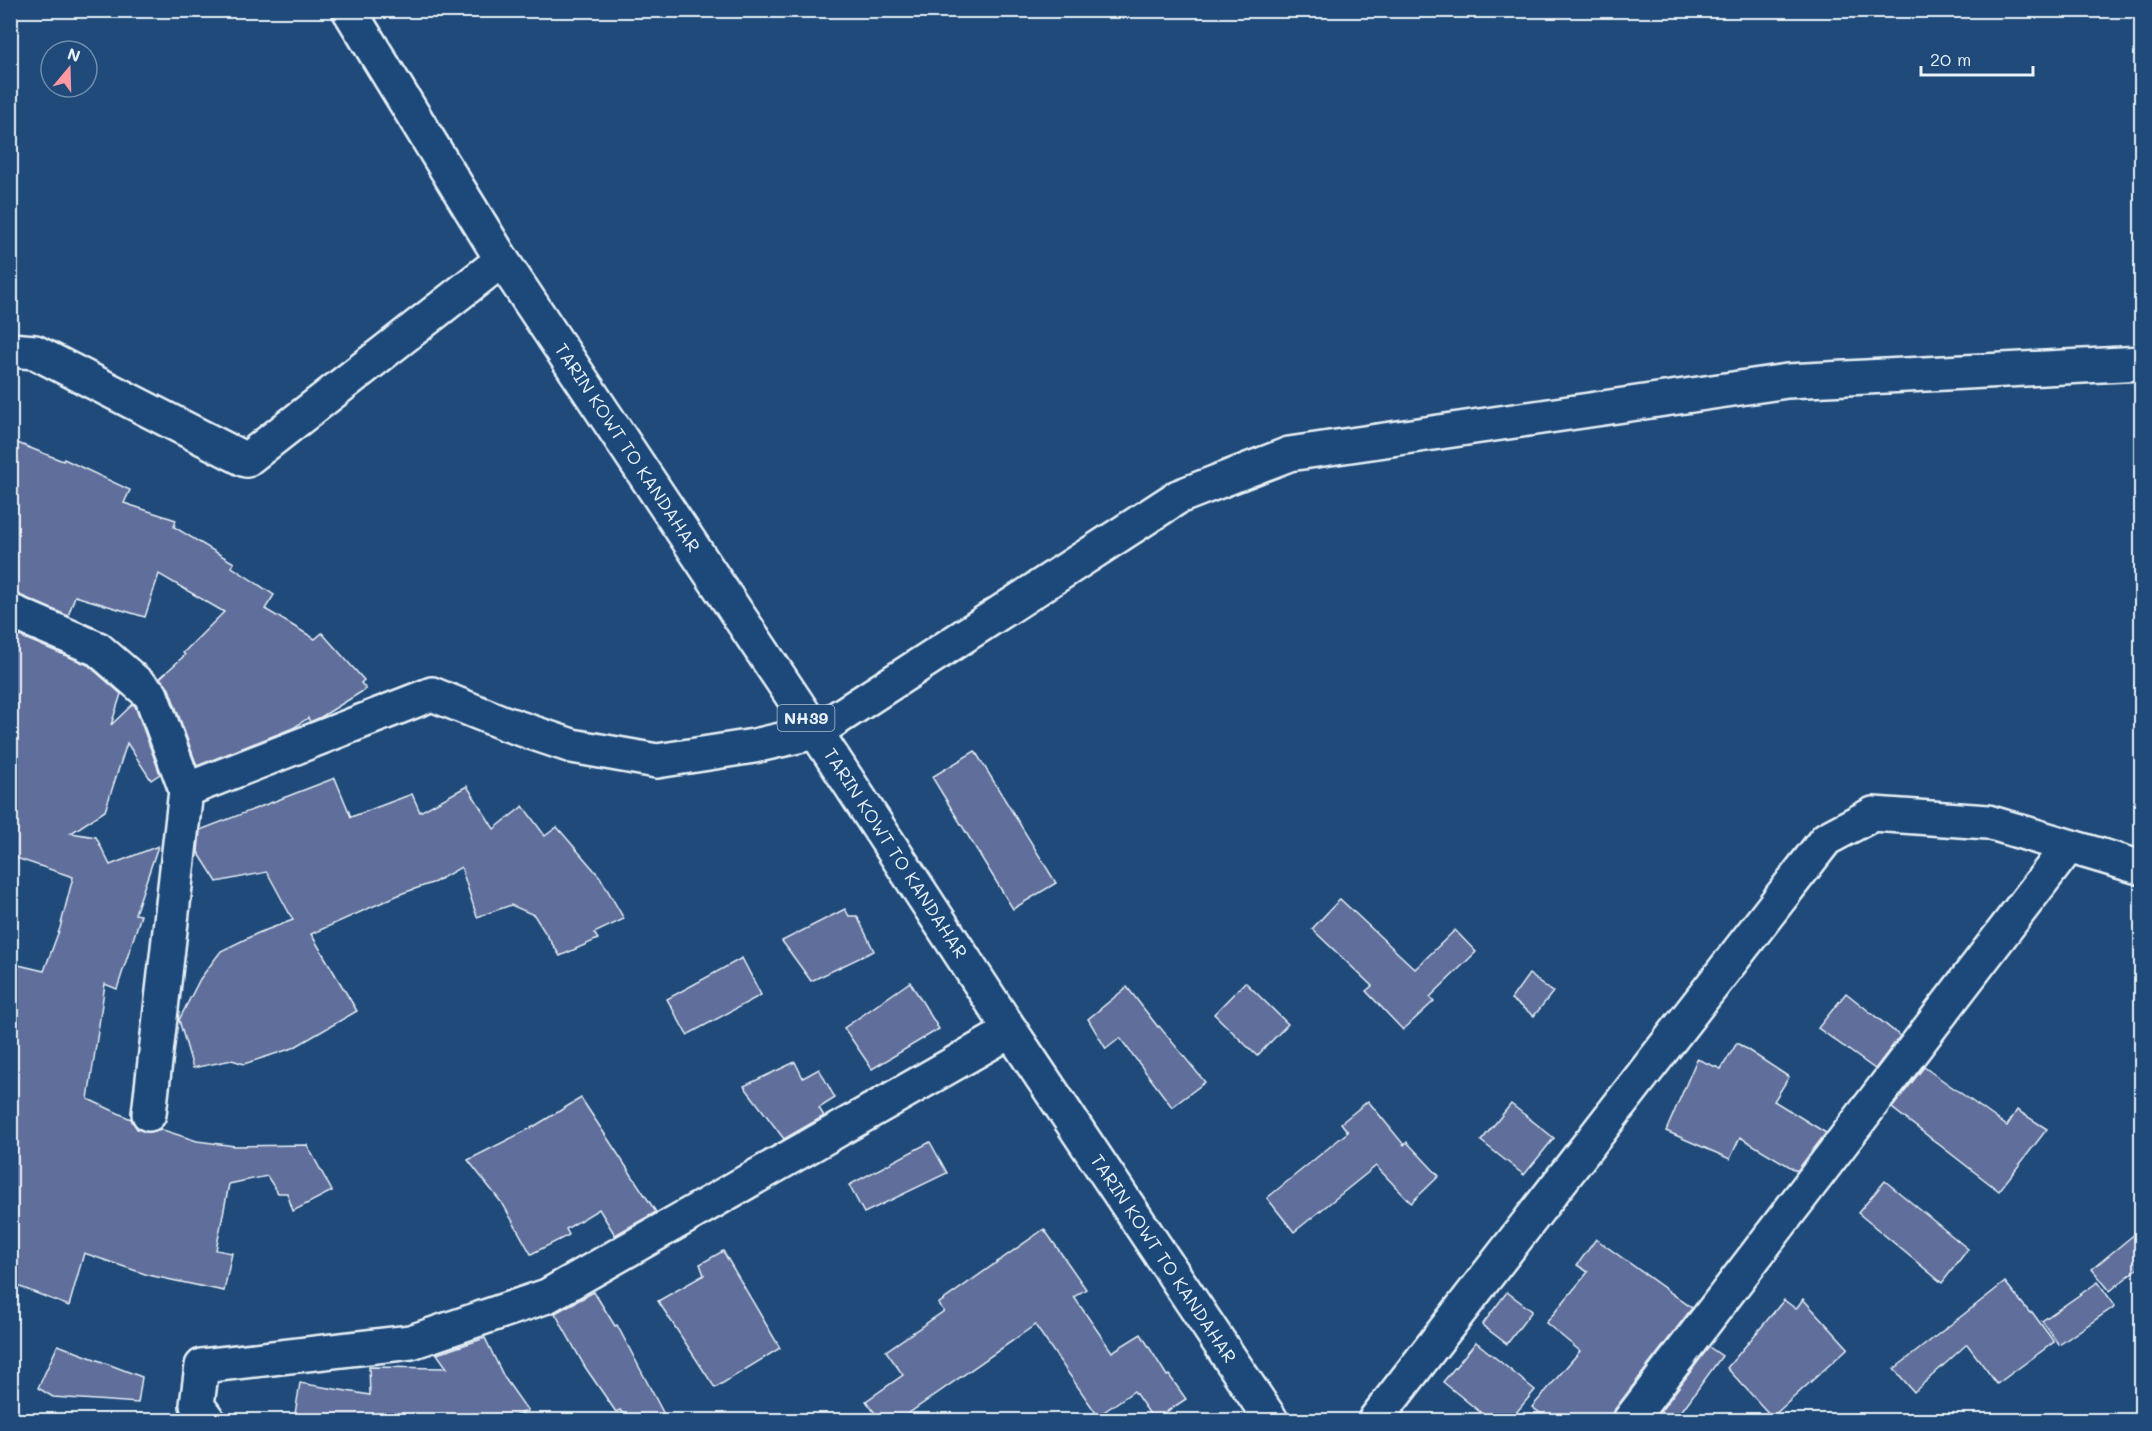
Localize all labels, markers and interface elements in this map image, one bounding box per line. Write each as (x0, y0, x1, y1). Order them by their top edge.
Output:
north arrow (39, 39, 99, 99)
scale bar (1921, 39, 2034, 77)
text: N (65, 42, 83, 66)
text: 20 m (1930, 47, 1971, 71)
street label: TARIN KOWT TO KANDAHAR (550, 338, 706, 557)
road number: NH39 (778, 705, 834, 731)
street label: TARIN KOWT TO KANDAHAR (819, 743, 973, 963)
street label: TARIN KOWT TO KANDAHAR (1086, 1149, 1243, 1367)

